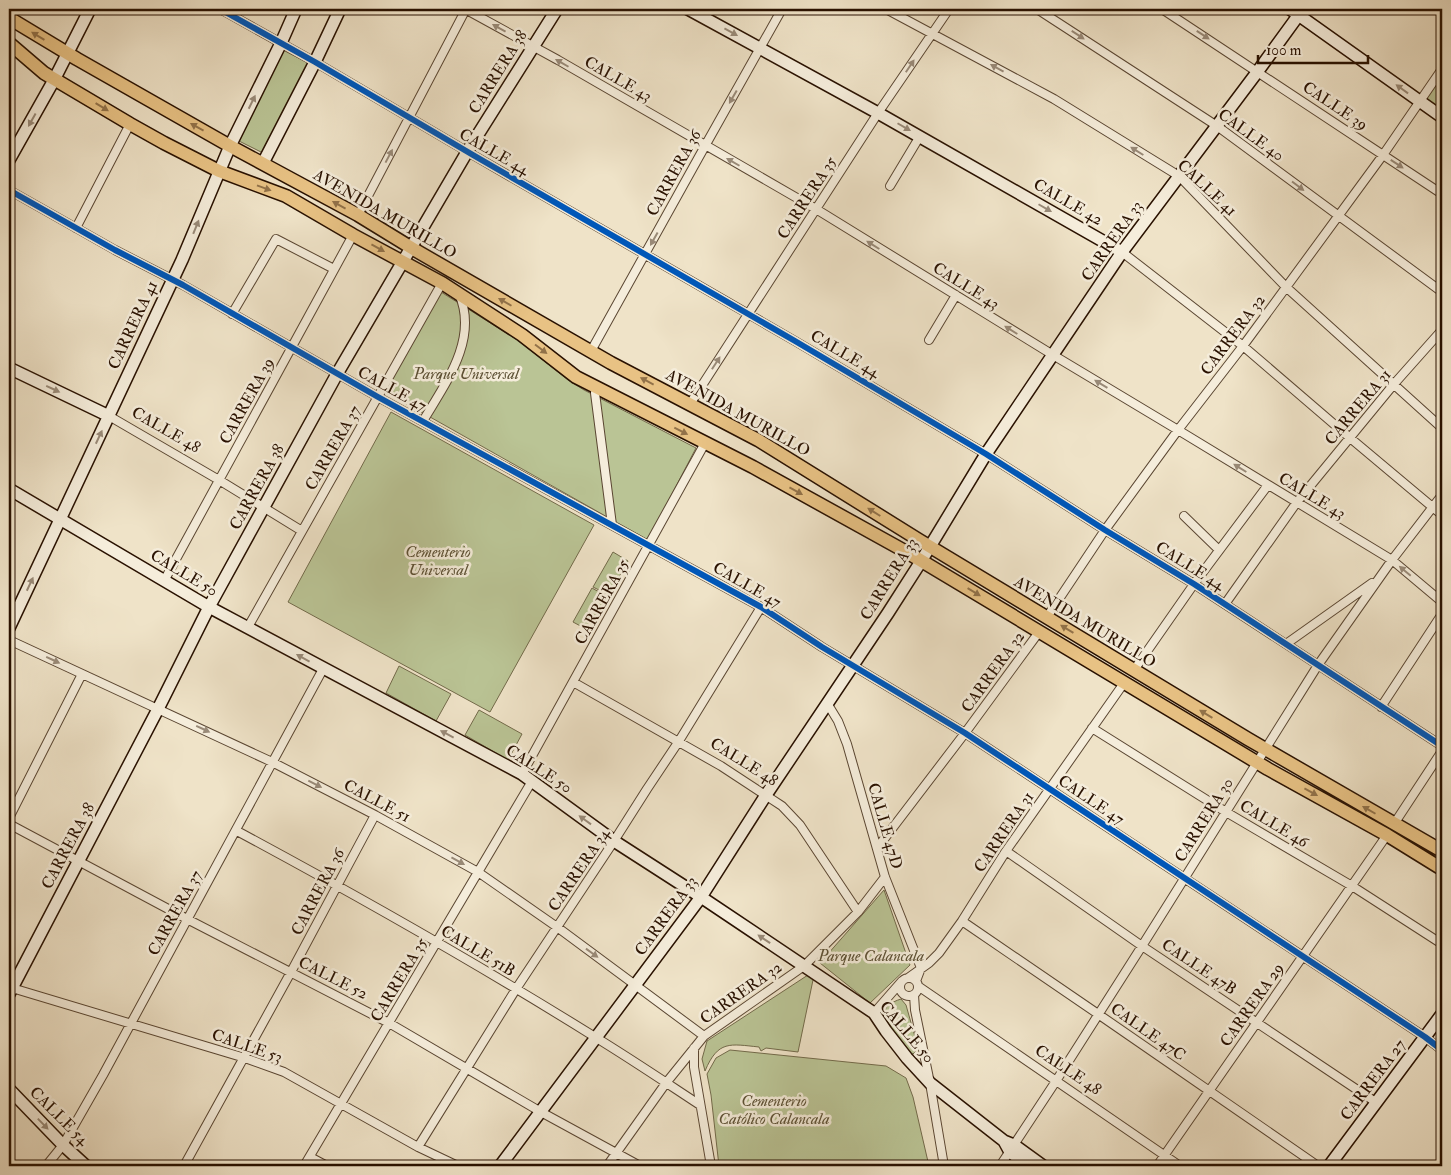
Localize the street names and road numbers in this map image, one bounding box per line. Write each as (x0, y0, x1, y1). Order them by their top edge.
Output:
street label: CARRERA 38 (464, 26, 532, 118)
street label: CALLE 43 (581, 52, 655, 106)
street label: CALLE 39 (1299, 77, 1371, 135)
street label: CALLE 40 (1214, 104, 1288, 166)
street label: CALLE 44 (456, 124, 534, 181)
street label: CARRERA 36 (642, 126, 706, 220)
street label: CARRERA 35 (773, 153, 841, 243)
street label: CALLE 41 (1173, 155, 1241, 221)
street label: AVENIDA MURILLO (309, 164, 460, 263)
street label: CALLE 42 (1030, 174, 1106, 230)
street label: CARRERA 33 (1077, 197, 1147, 285)
street label: CALLE 43 (929, 258, 1003, 314)
street label: CARRERA 41 (104, 277, 162, 373)
street label: CARRERA 32 (1196, 291, 1270, 379)
street label: CALLE 44 (807, 326, 884, 383)
street label: CARRERA 39 (215, 354, 279, 448)
street label: CALLE 47 (354, 362, 430, 416)
street label: AVENIDA MURILLO (661, 364, 814, 461)
street label: CARRERA 31 (1320, 365, 1396, 449)
street label: CARRERA 37 (301, 401, 366, 494)
street label: CALLE 48 (128, 402, 204, 458)
street label: CARRERA 38 (225, 440, 289, 533)
street label: CALLE 43 (1275, 468, 1349, 524)
street label: CARRERA 33 (856, 534, 922, 624)
street label: CALLE 44 (1152, 537, 1229, 596)
street label: CALLE 50 (147, 545, 221, 601)
street label: CARRERA 35 (570, 556, 634, 648)
street label: CALLE 47 (709, 557, 785, 613)
street label: AVENIDA MURILLO (1010, 571, 1160, 672)
street label: CARRERA 32 (957, 627, 1029, 717)
street label: CALLE 48 (706, 733, 782, 791)
street label: CALLE 50 (502, 740, 576, 798)
street label: CALLE 47 (1054, 771, 1128, 830)
street label: CARRERA 30 (1170, 774, 1238, 866)
street label: CALLE 51 (340, 775, 414, 827)
street label: CALLE 47D (863, 781, 907, 871)
street label: CARRERA 31 (970, 788, 1038, 876)
street label: CALLE 46 (1236, 796, 1313, 853)
street label: CARRERA 38 (37, 799, 99, 893)
street label: CARRERA 34 (544, 823, 615, 915)
street label: CARRERA 36 (287, 844, 350, 939)
street label: CARRERA 37 (143, 866, 207, 959)
street label: CARRERA 33 (630, 872, 702, 960)
street label: CALLE 51B (437, 921, 519, 981)
street label: CARRERA 35 (366, 934, 432, 1026)
street label: CALLE 47B (1158, 935, 1240, 999)
street label: CALLE 52 (295, 952, 371, 1004)
street label: CARRERA 32 (696, 957, 786, 1029)
street label: CARRERA 29 (1216, 959, 1288, 1051)
street label: CALLE 50 (875, 997, 939, 1067)
street label: CALLE 47C (1107, 999, 1189, 1065)
street label: CALLE 53 (209, 1025, 285, 1067)
street label: CARRERA 27 (1336, 1035, 1410, 1125)
street label: CALLE 48 (1031, 1040, 1106, 1100)
street label: CALLE 54 (25, 1082, 94, 1151)

